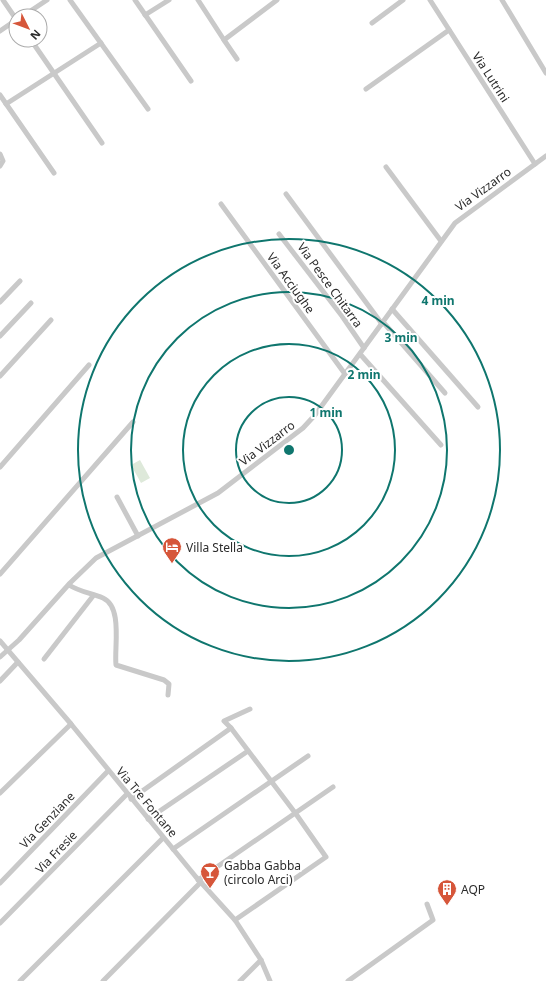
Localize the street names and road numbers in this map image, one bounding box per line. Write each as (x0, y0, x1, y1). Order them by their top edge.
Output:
street label: Via Lutrini (468, 49, 514, 105)
street label: Via Vizzarro (452, 163, 514, 215)
street label: Via Pesce Chitarra (293, 239, 367, 331)
street label: Via Acciughe (263, 249, 319, 317)
street label: Via Vizzarro (236, 417, 298, 469)
street label: Via Tre Fontane (113, 763, 182, 841)
street label: Via Genziane (16, 788, 79, 852)
street label: Via Fresie (31, 827, 81, 877)

